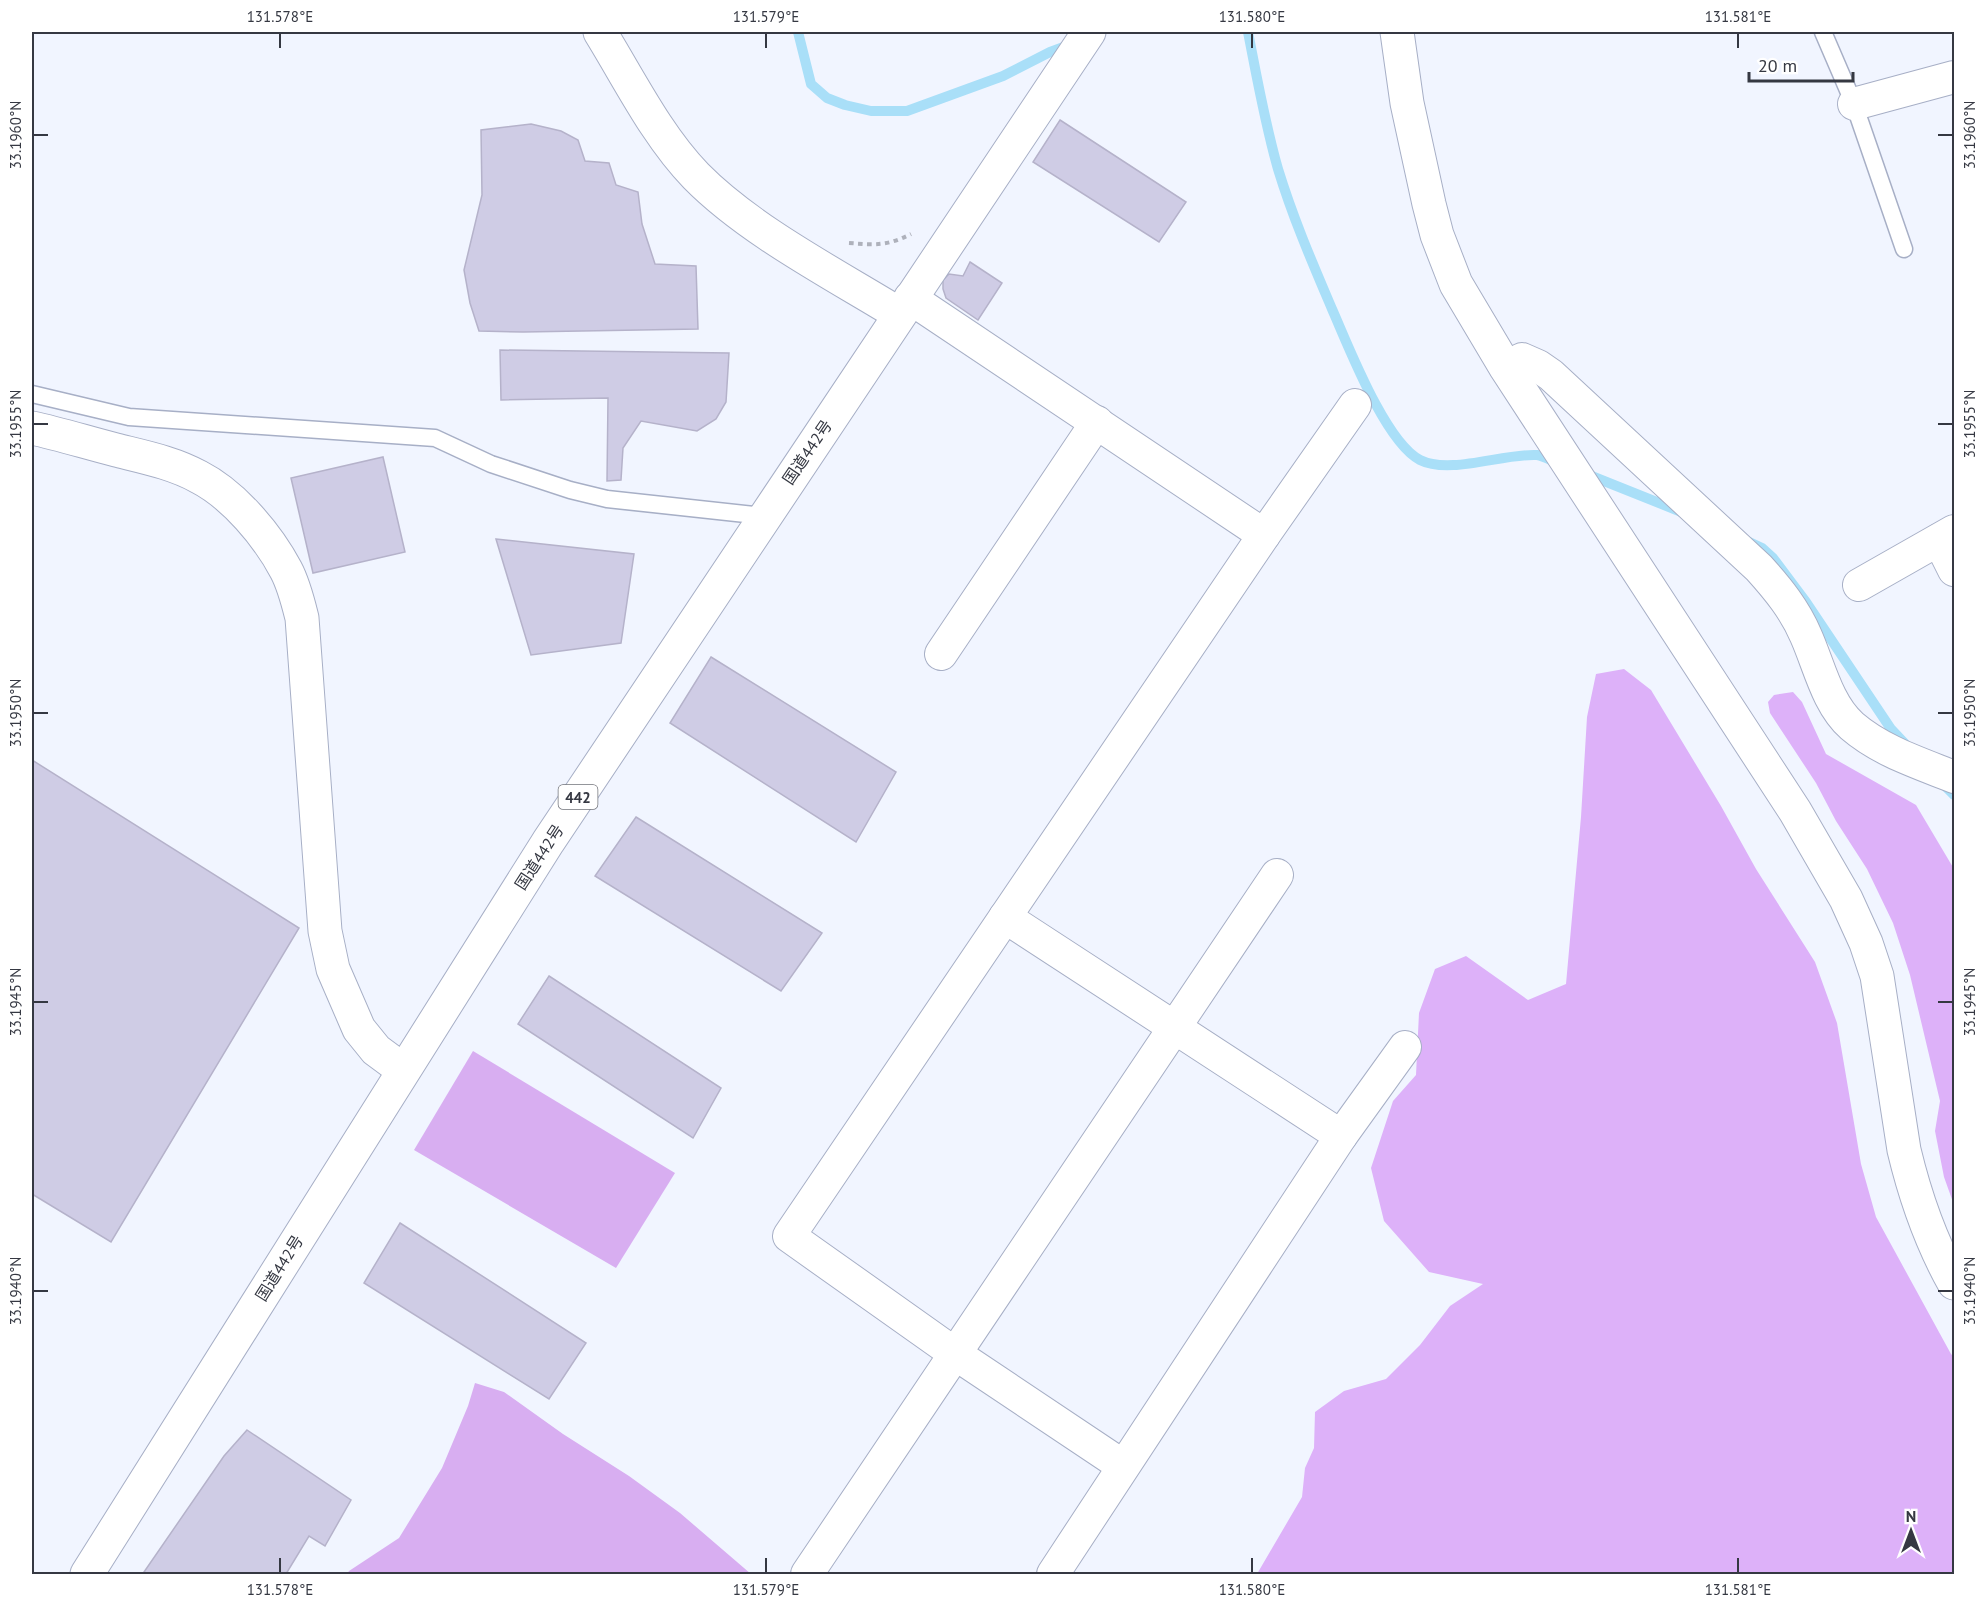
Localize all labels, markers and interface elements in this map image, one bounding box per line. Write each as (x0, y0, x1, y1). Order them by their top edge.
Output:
text: 131.578°E (247, 7, 313, 26)
text: 131.579°E (733, 7, 799, 26)
text: 131.580°E (1219, 7, 1285, 26)
text: 131.581°E (1705, 7, 1771, 26)
scale bar (1749, 45, 1852, 83)
text: 20 m (1758, 54, 1797, 77)
text: 33.1960°N (6, 101, 25, 169)
text: 33.1960°N (1960, 101, 1979, 169)
text: 33.1955°N (6, 390, 25, 458)
text: 33.1955°N (1960, 390, 1979, 458)
street label: 国道442号 (778, 416, 836, 488)
text: 33.1950°N (6, 679, 25, 747)
text: 33.1950°N (1960, 679, 1979, 747)
road number: 442 (558, 785, 598, 809)
street label: 国道442号 (510, 820, 568, 894)
text: 33.1945°N (6, 968, 25, 1036)
text: 33.1945°N (1960, 968, 1979, 1036)
street label: 国道442号 (251, 1231, 307, 1305)
text: 33.1940°N (6, 1257, 25, 1325)
text: 33.1940°N (1960, 1257, 1979, 1325)
north arrow (1881, 1501, 1941, 1561)
text: N (1906, 1506, 1916, 1526)
text: 131.578°E (247, 1580, 313, 1599)
text: 131.579°E (733, 1580, 799, 1599)
text: 131.580°E (1219, 1580, 1285, 1599)
text: 131.581°E (1705, 1580, 1771, 1599)

